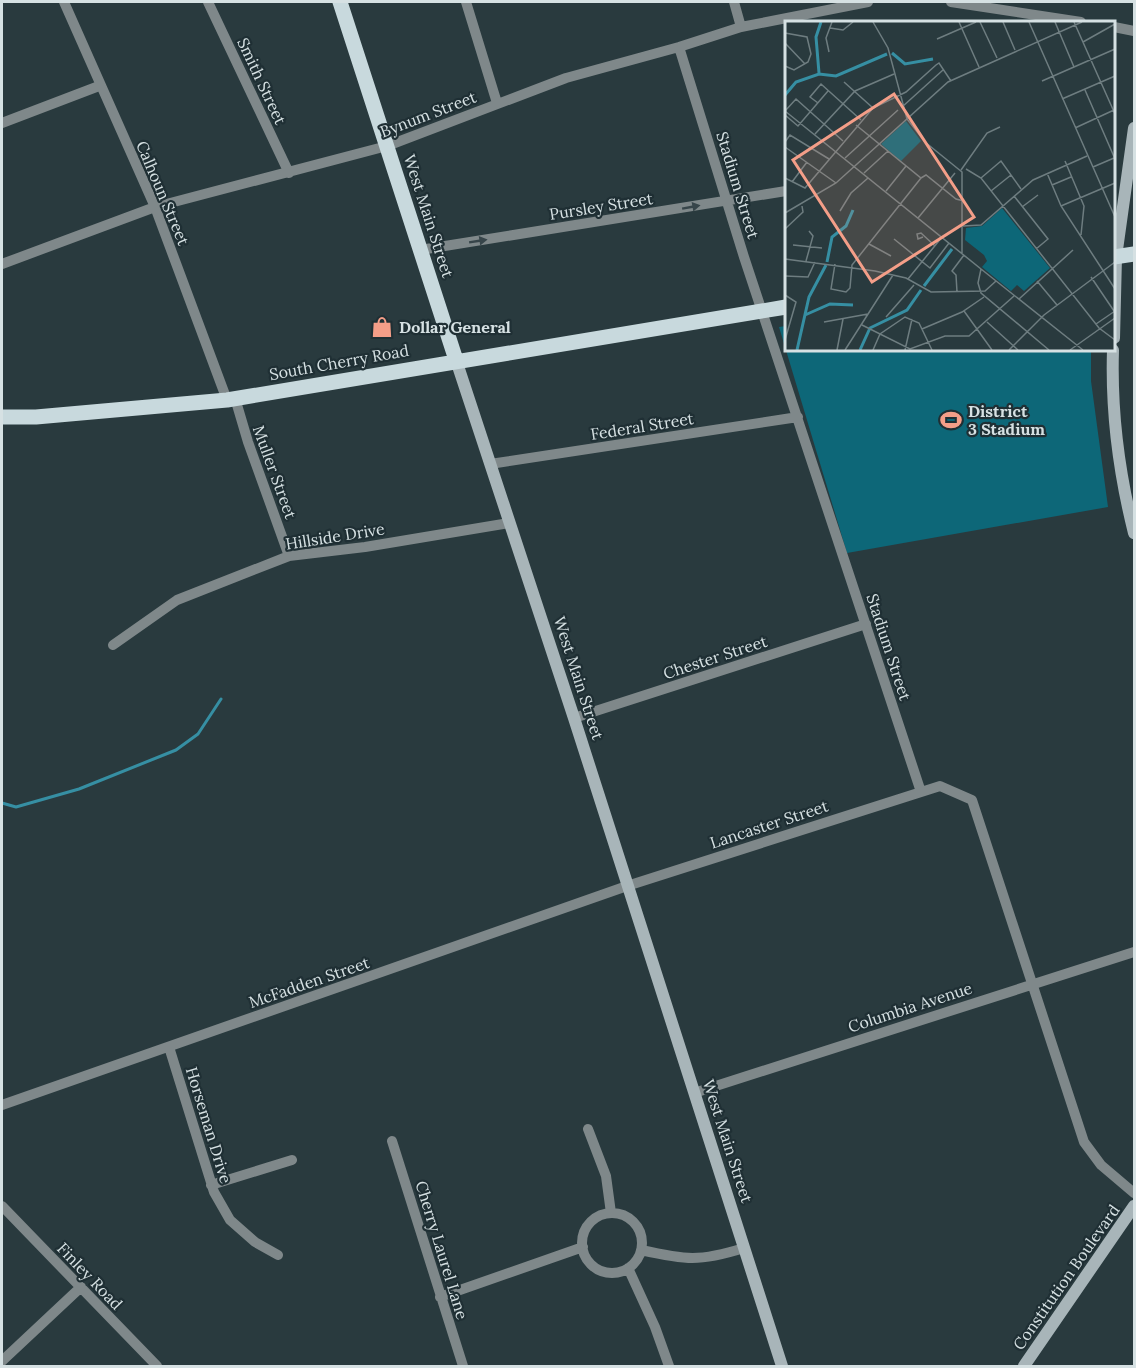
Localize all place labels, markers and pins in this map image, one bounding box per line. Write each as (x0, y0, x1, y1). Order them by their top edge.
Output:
shop icon: Dollar General (370, 315, 394, 339)
place label: Dollar General (399, 317, 511, 337)
place label: District 3 Stadium (968, 401, 1045, 439)
sports icon: District 3 Stadium (939, 408, 963, 432)

